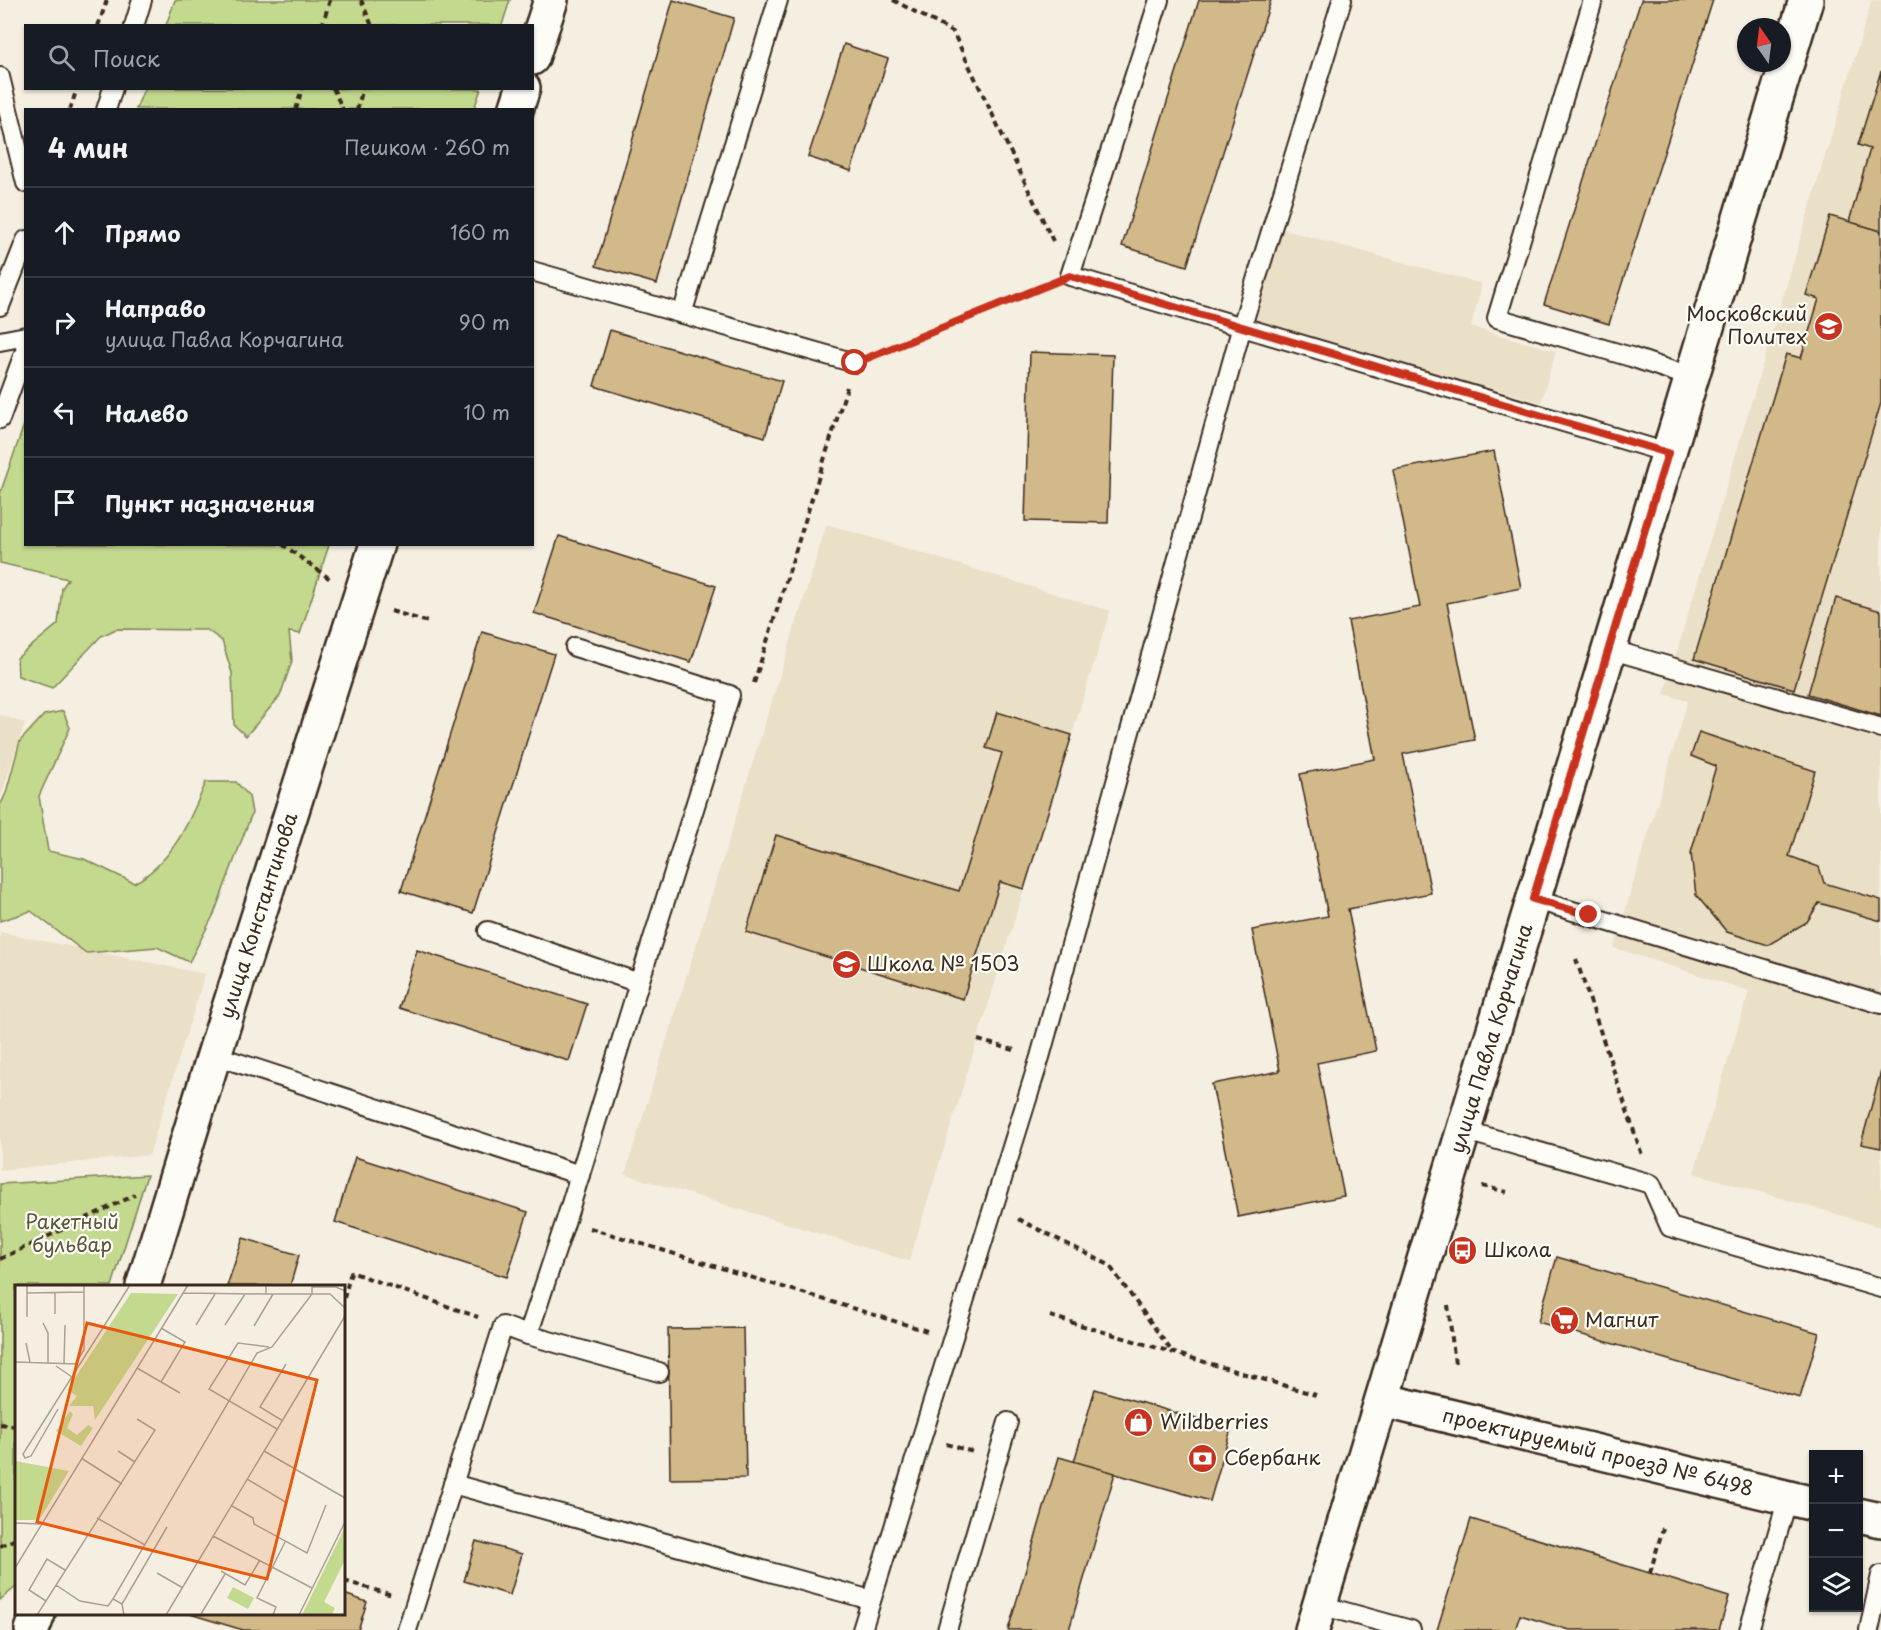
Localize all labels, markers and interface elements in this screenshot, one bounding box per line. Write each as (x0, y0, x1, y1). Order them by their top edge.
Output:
north arrow (1737, 18, 1791, 72)
search box (24, 24, 534, 90)
icon: search (45, 41, 78, 74)
text: Поиск (93, 41, 160, 74)
text: 4 мин (48, 128, 129, 167)
text: Пешком · 260 m (344, 132, 510, 162)
icon: ahead (48, 216, 81, 249)
text: Прямо (105, 216, 180, 249)
text: 160 m (450, 217, 510, 247)
text: Направо (105, 291, 206, 324)
place label: Московский Политех (1686, 298, 1807, 351)
icon: right (48, 306, 81, 339)
text: 90 m (459, 307, 510, 337)
school or university icon: Московский Политех (1812, 310, 1844, 342)
text: улица Павла Корчагина (105, 324, 344, 354)
route start (841, 349, 867, 375)
icon: left (48, 396, 81, 429)
text: Налево (105, 396, 188, 429)
text: 10 m (463, 397, 510, 427)
icon: arrive (48, 486, 81, 519)
text: Пункт назначения (105, 486, 315, 519)
street label: улица Константинова (211, 808, 305, 1022)
route end (1575, 901, 1601, 927)
street label: улица Павла Корчагина (1441, 919, 1539, 1157)
school or university icon: Школа № 1503 (830, 948, 862, 980)
place label: Школа № 1503 (867, 948, 1020, 978)
park label: Ракетный бульвар (25, 1206, 119, 1259)
bus stop icon: Школа (1447, 1234, 1479, 1266)
place label: Школа (1484, 1234, 1552, 1264)
inset map (15, 1285, 345, 1615)
supermarket icon: Магнит (1548, 1304, 1580, 1336)
place label: Магнит (1585, 1304, 1659, 1334)
street label: проектируемый проезд № 6498 (1440, 1399, 1757, 1503)
shop icon: Wildberries (1123, 1406, 1155, 1438)
place label: Wildberries (1160, 1406, 1269, 1436)
bank icon: Сбербанк (1187, 1442, 1219, 1474)
place label: Сбербанк (1224, 1442, 1321, 1472)
map controls (1809, 1450, 1863, 1612)
button: + (1809, 1450, 1863, 1504)
button: − (1809, 1504, 1863, 1558)
button: layers (1809, 1558, 1863, 1612)

